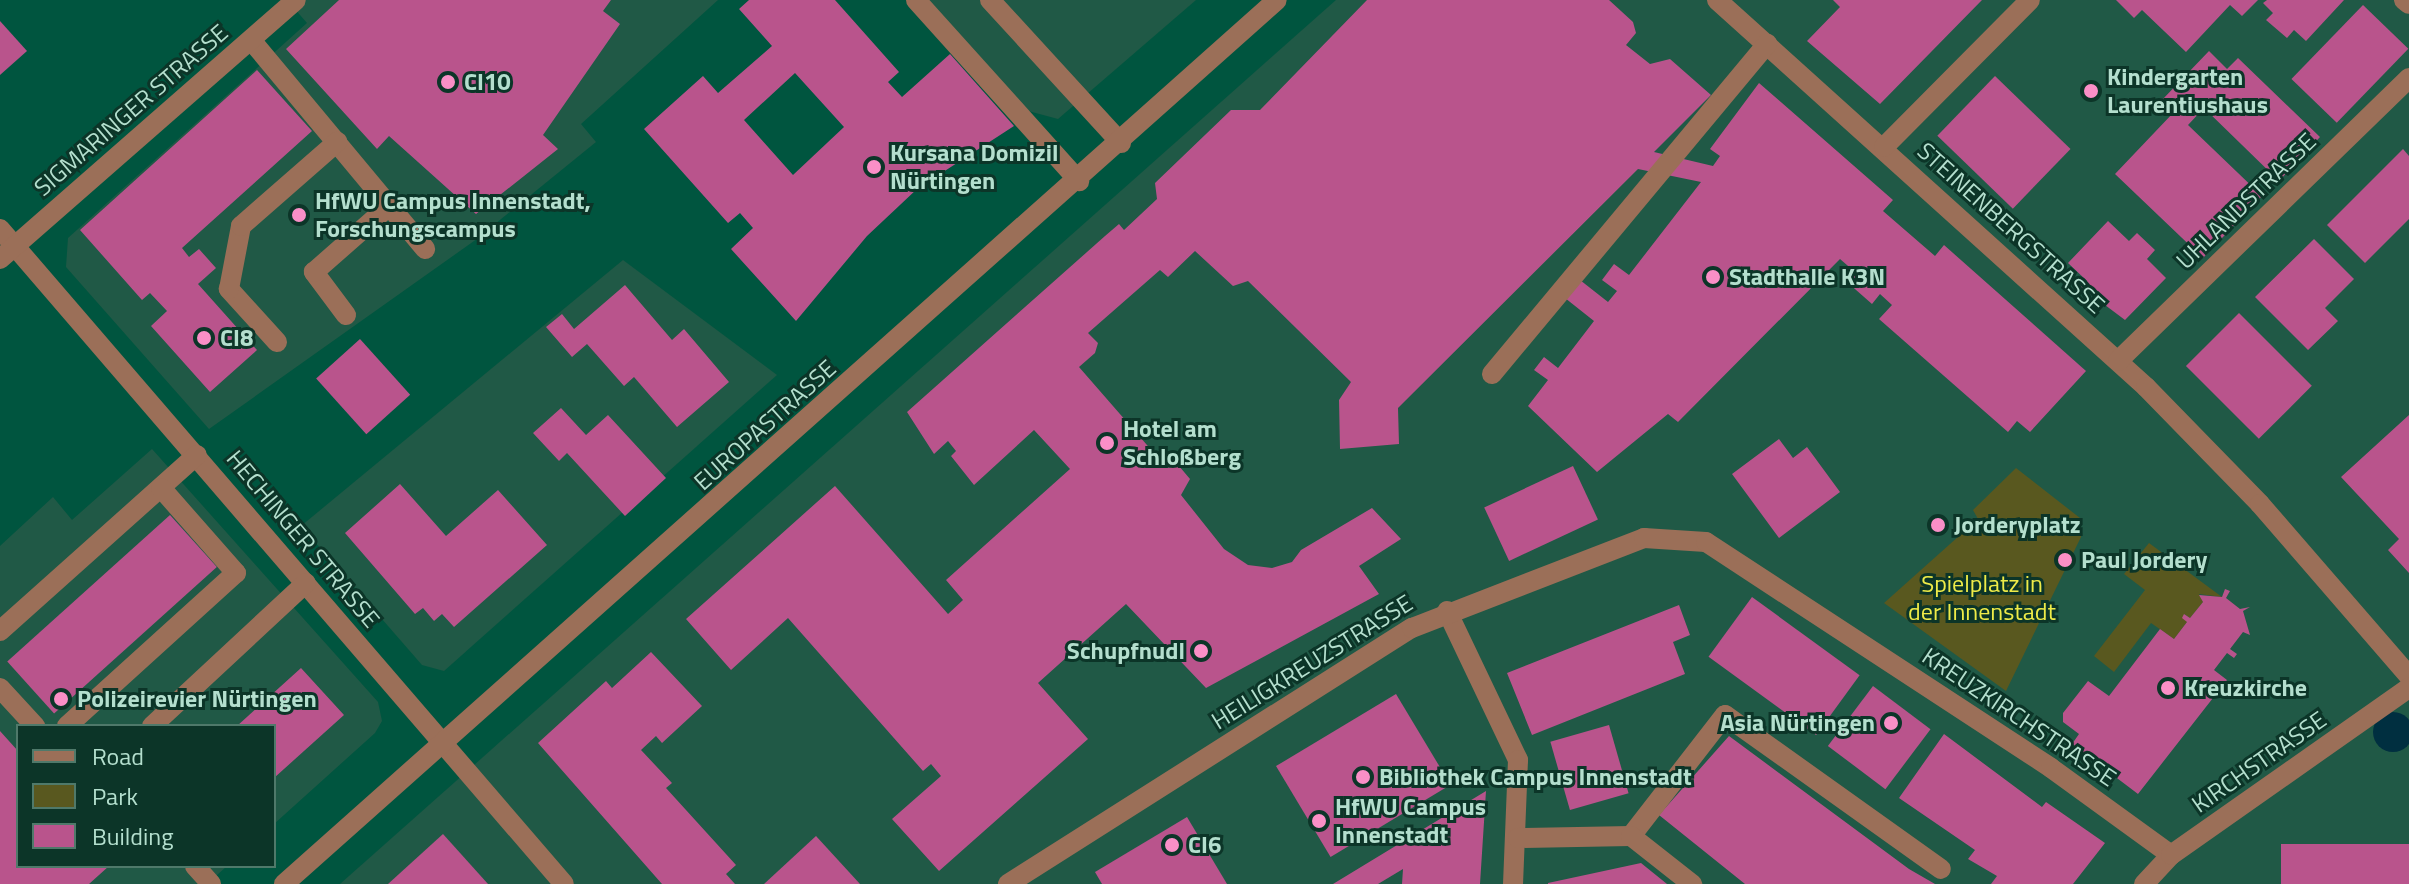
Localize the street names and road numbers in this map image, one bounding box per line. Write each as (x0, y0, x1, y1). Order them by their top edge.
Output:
street label: SIGMARINGER STRASSE (28, 18, 234, 202)
street label: UHLANDSTRASSE (2170, 127, 2322, 275)
street label: STEINENBERGSTRASSE (1912, 136, 2110, 320)
street label: EUROPASTRASSE (688, 354, 842, 496)
street label: HECHINGER STRASSE (220, 445, 386, 633)
street label: HEILIGKREUZSTRASSE (1206, 589, 1418, 735)
street label: KREUZKIRCHSTRASSE (1917, 642, 2121, 792)
street label: KIRCHSTRASSE (2186, 705, 2332, 819)

